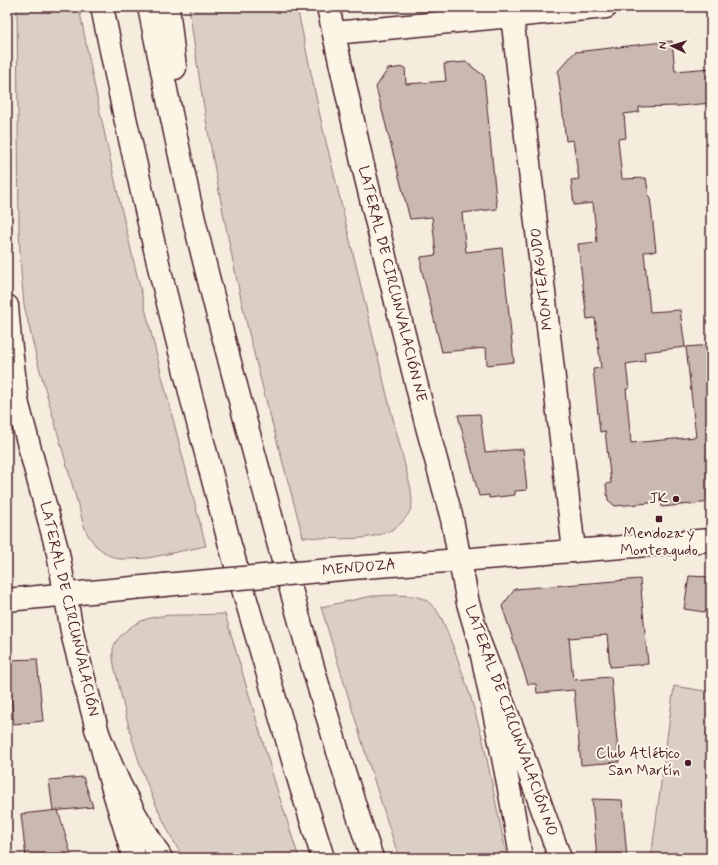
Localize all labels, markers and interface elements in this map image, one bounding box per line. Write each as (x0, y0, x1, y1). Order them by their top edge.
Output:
north arrow (652, 26, 692, 66)
text: N (656, 41, 670, 50)
street label: LATERAL DE CIRCUNVALACIÓN NE (353, 164, 431, 404)
street label: MONTEAGUDO (526, 227, 558, 331)
place label: JK (649, 489, 668, 509)
marker: JK (671, 494, 681, 504)
street label: LATERAL DE CIRCUNVALACIÓN (35, 500, 103, 718)
marker: Mendoza y Monteagudo (654, 514, 664, 524)
place label: Mendoza y Monteagudo (620, 524, 698, 561)
street label: MENDOZA (321, 555, 397, 581)
street label: LATERAL DE CIRCUNVALACIÓN NO (460, 603, 562, 839)
place label: Club Atlético San Martín (596, 744, 680, 781)
marker: Club Atlético San Martín (683, 758, 693, 768)

